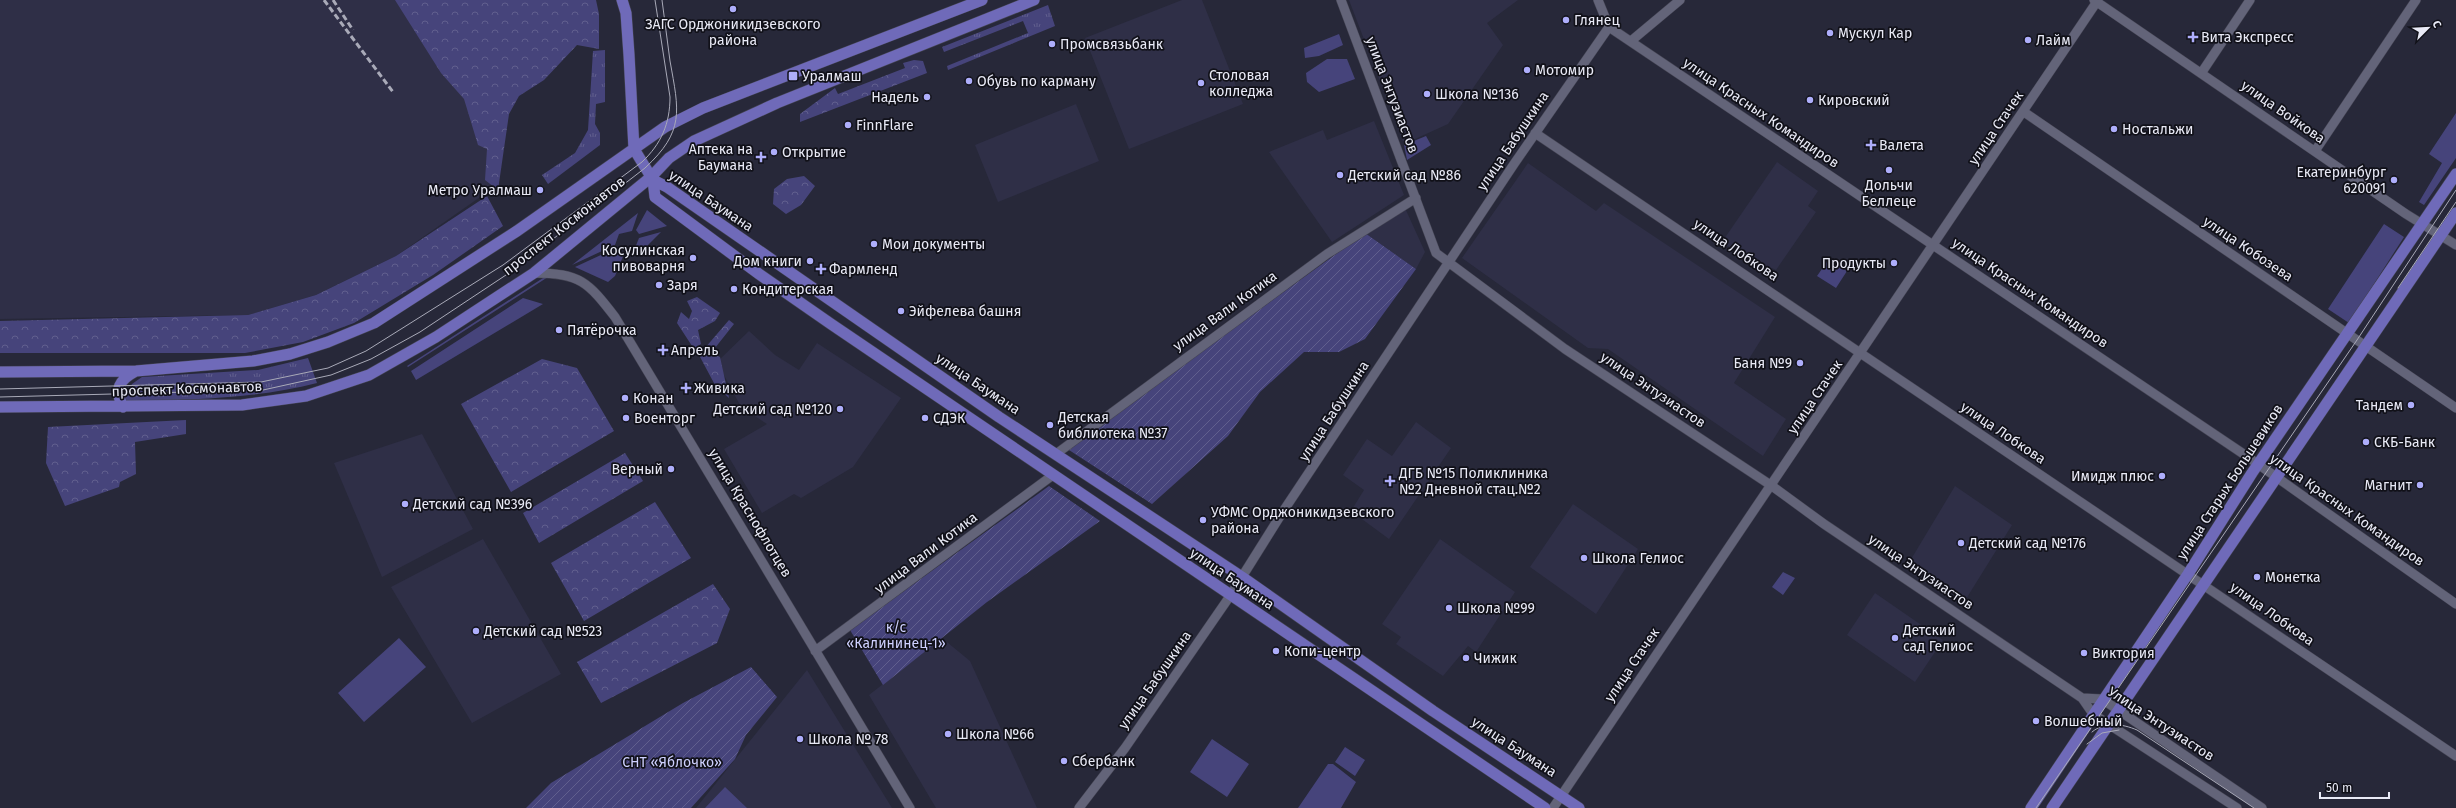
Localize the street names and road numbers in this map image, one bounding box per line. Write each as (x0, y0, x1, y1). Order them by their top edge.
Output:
street label: улица Энтузиастов (1362, 34, 1422, 156)
street label: улица Красных Командиров (1680, 54, 1842, 172)
street label: улица Войкова (2238, 77, 2328, 147)
street label: улица Стачек (1965, 87, 2027, 168)
street label: улица Бабушкина (1473, 88, 1553, 194)
street label: улица Баумана (666, 167, 756, 235)
street label: проспект Космонавтов (499, 173, 629, 279)
street label: улица Кобозева (2200, 213, 2296, 285)
street label: улица Лобкова (1690, 215, 1782, 285)
street label: улица Красных Командиров (1949, 234, 2111, 352)
street label: улица Вали Котика (1170, 268, 1280, 354)
street label: улица Энтузиастов (1597, 348, 1709, 432)
street label: улица Баумана (933, 350, 1023, 418)
street label: улица Стачек (1784, 356, 1846, 437)
street label: улица Бабушкина (1295, 358, 1373, 464)
street label: проспект Космонавтов (111, 378, 263, 400)
street label: улица Лобкова (1957, 398, 2049, 468)
street label: улица Старых Большевиков (2173, 401, 2287, 563)
street label: улица Краснофлотцев (705, 446, 795, 580)
street label: улица Красных Командиров (2266, 450, 2428, 570)
street label: улица Вали Котика (871, 509, 981, 597)
street label: улица Энтузиастов (1865, 530, 1977, 614)
street label: улица Баумана (1187, 545, 1277, 613)
street label: улица Лобкова (2227, 579, 2317, 649)
street label: улица Стачек (1601, 624, 1663, 705)
street label: улица Бабушкина (1115, 628, 1195, 732)
street label: Улица Энтузиастов (2105, 683, 2217, 765)
street label: улица Баумана (1468, 713, 1560, 781)

